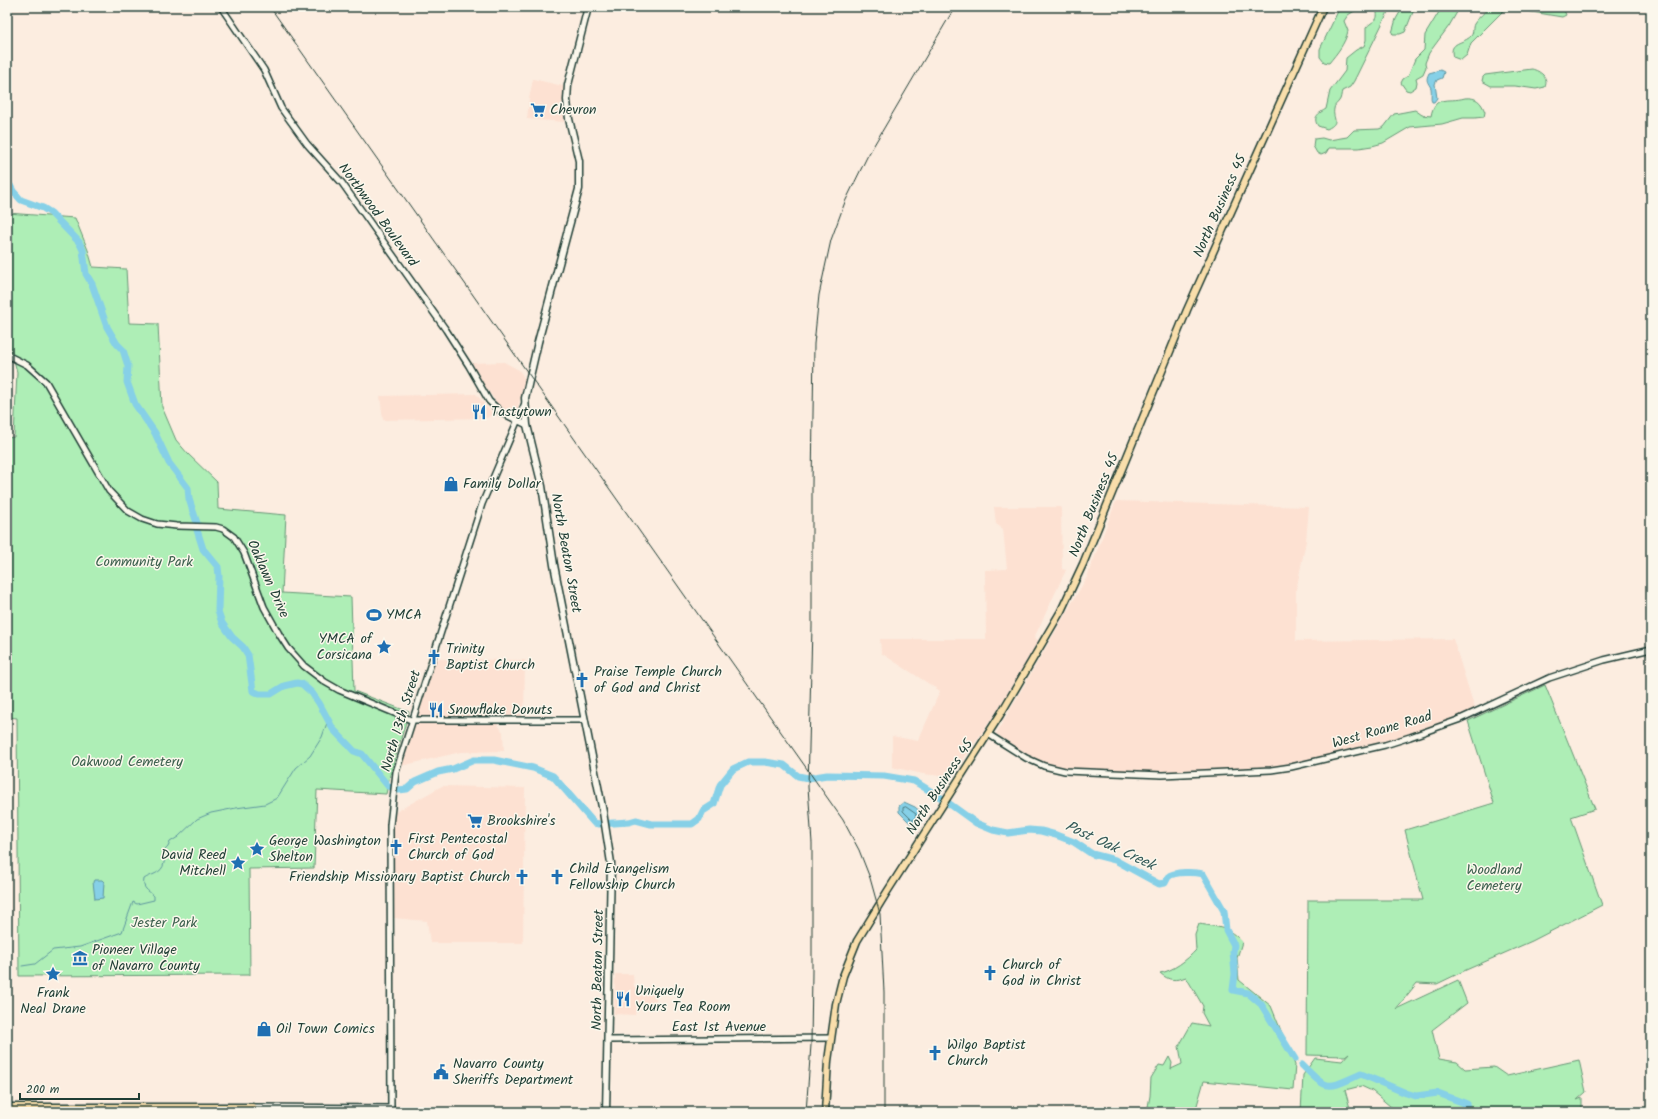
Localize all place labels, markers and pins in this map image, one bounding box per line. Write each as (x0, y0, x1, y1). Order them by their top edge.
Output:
place label: Chevron (550, 99, 597, 121)
supermarket icon: Chevron (529, 101, 547, 119)
place label: Tastytown (491, 401, 552, 423)
restaurant icon: Tastytown (470, 403, 488, 421)
place label: Family Dollar (463, 473, 542, 495)
shop icon: Family Dollar (442, 475, 460, 493)
place label: YMCA (386, 604, 422, 626)
sports icon: YMCA (365, 606, 383, 624)
place label: YMCA of Corsicana (317, 628, 374, 666)
place icon: YMCA of Corsicana (375, 638, 393, 656)
place label: Trinity Baptist Church (446, 638, 535, 676)
church icon: Trinity Baptist Church (425, 648, 443, 666)
place label: Praise Temple Church of God and Christ (594, 661, 722, 699)
church icon: Praise Temple Church of God and Christ (573, 671, 591, 689)
place label: Snowflake Donuts (448, 699, 552, 721)
restaurant icon: Snowflake Donuts (427, 701, 445, 719)
place label: Brookshire's (487, 810, 556, 832)
supermarket icon: Brookshire's (466, 812, 484, 830)
place label: First Pentecostal Church of God (408, 828, 508, 866)
place label: George Washington Shelton (269, 830, 381, 868)
church icon: First Pentecostal Church of God (387, 838, 405, 856)
place icon: George Washington Shelton (248, 840, 266, 858)
place label: David Reed Mitchell (161, 844, 227, 882)
place icon: David Reed Mitchell (229, 854, 247, 872)
place label: Child Evangelism Fellowship Church (569, 858, 675, 896)
place label: Friendship Missionary Baptist Church (289, 866, 510, 888)
church icon: Friendship Missionary Baptist Church (513, 868, 531, 886)
church icon: Child Evangelism Fellowship Church (548, 868, 566, 886)
place label: Pioneer Village of Navarro County (92, 939, 200, 977)
museum icon: Pioneer Village of Navarro County (71, 949, 89, 967)
place label: Church of God in Christ (1002, 954, 1082, 992)
church icon: Church of God in Christ (981, 964, 999, 982)
place icon: Frank Neal Drane (44, 965, 62, 983)
place label: Uniquely Yours Tea Room (635, 980, 730, 1018)
place label: Frank Neal Drane (20, 982, 86, 1020)
restaurant icon: Uniquely Yours Tea Room (614, 990, 632, 1008)
place label: Oil Town Comics (276, 1018, 375, 1040)
shop icon: Oil Town Comics (255, 1020, 273, 1038)
place label: Wilgo Baptist Church (947, 1034, 1026, 1072)
church icon: Wilgo Baptist Church (926, 1044, 944, 1062)
place label: Navarro County Sheriffs Department (453, 1053, 574, 1091)
public building icon: Navarro County Sheriffs Department (432, 1063, 450, 1081)

